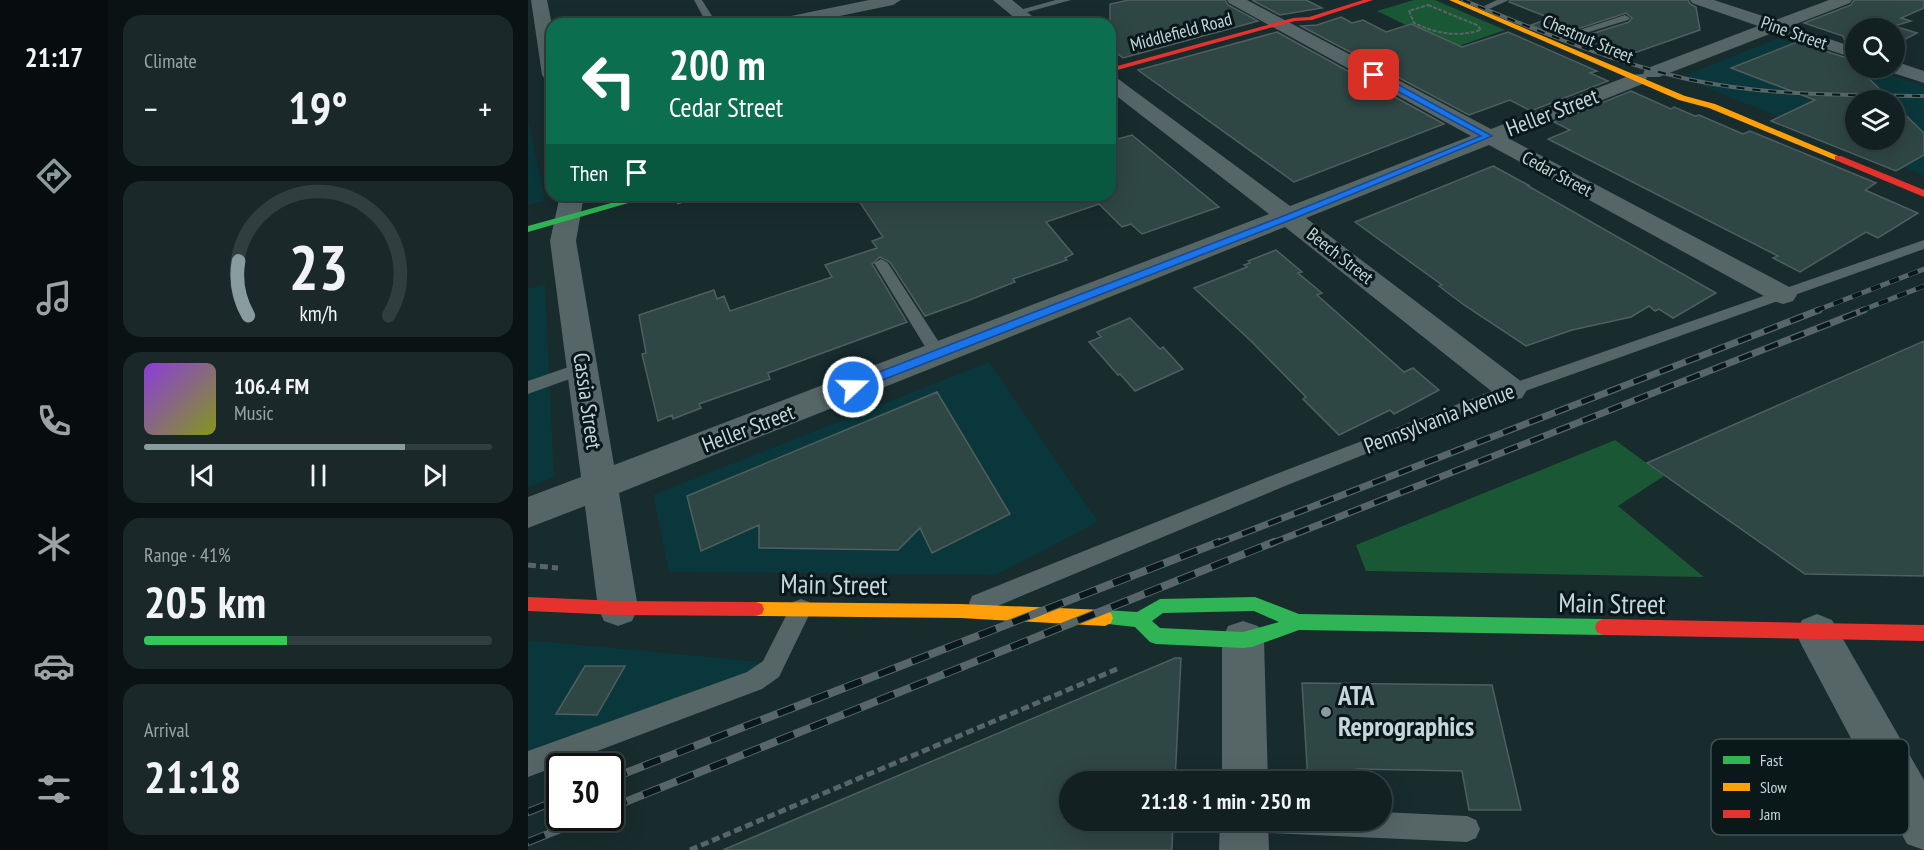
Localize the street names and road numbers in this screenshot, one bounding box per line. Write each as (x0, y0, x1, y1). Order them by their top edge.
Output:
street label: Middlefield Road (1127, 7, 1234, 56)
street label: Chestnut Street (1539, 9, 1637, 68)
street label: Pine Street (1758, 11, 1830, 55)
street label: Heller Street (1502, 82, 1602, 142)
street label: Cedar Street (1518, 146, 1596, 202)
street label: Beech Street (1302, 222, 1378, 289)
street label: Cassia Street (567, 351, 609, 451)
street label: Pennsylvania Avenue (1360, 376, 1518, 460)
street label: Heller Street (698, 398, 798, 458)
street label: Main Street (780, 566, 889, 602)
street label: Main Street (1558, 585, 1667, 621)

